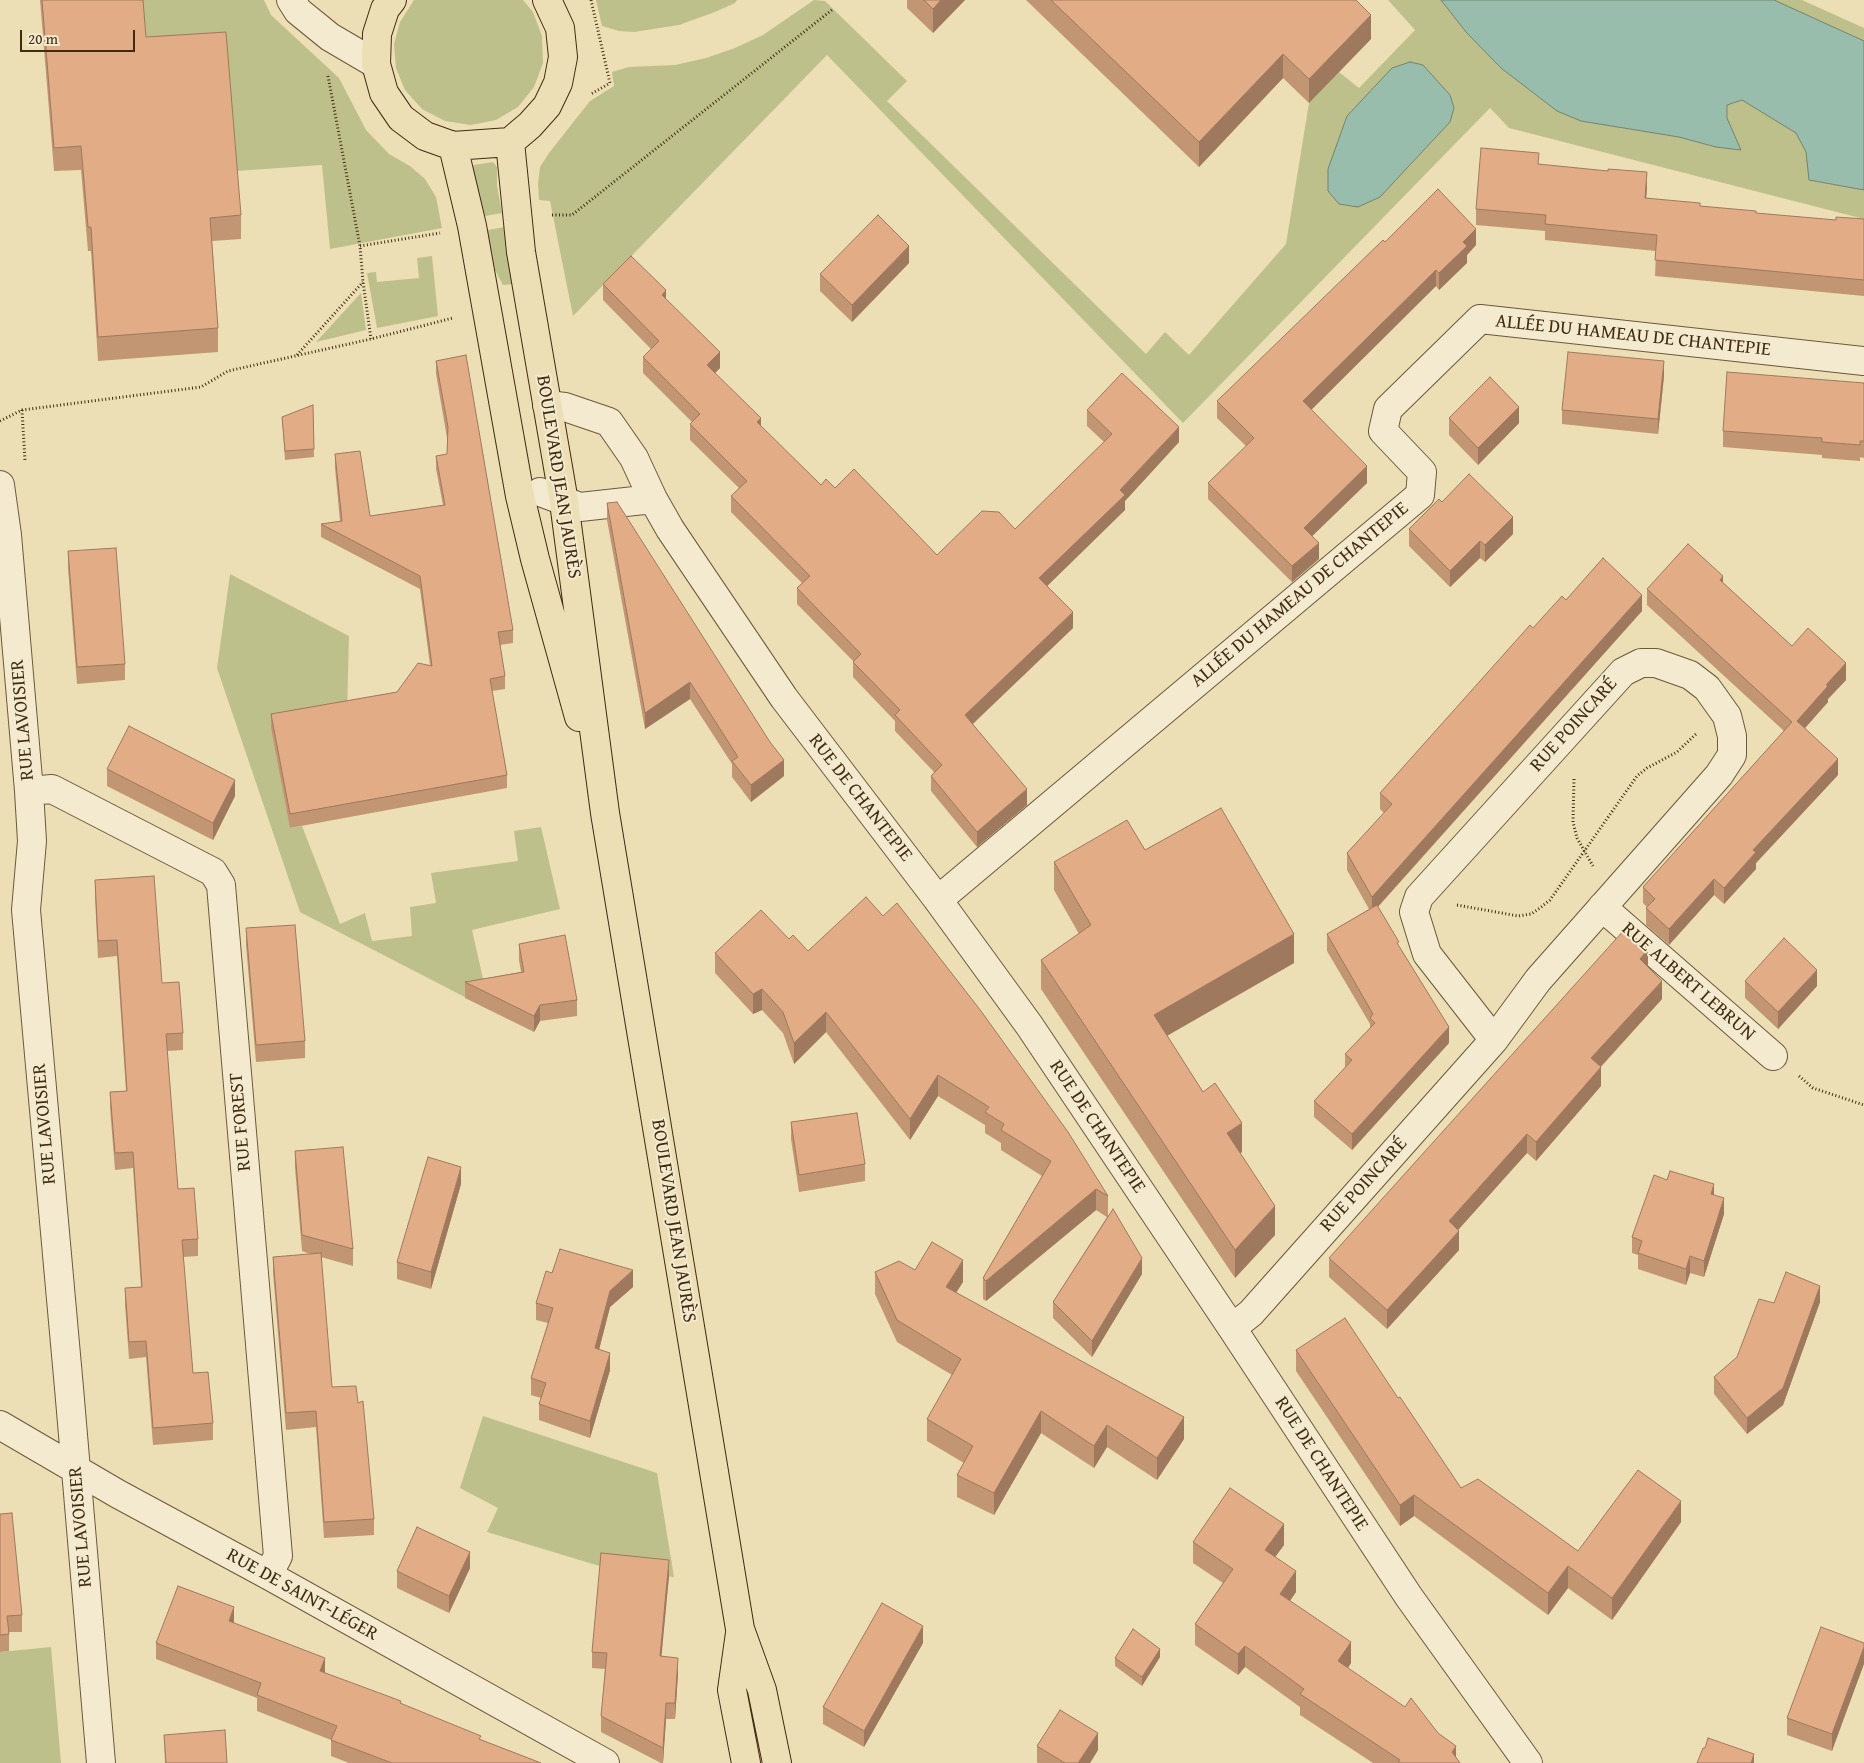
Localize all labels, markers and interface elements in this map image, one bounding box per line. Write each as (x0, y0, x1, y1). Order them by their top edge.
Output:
scale bar (22, 20, 138, 52)
text: 20 m (28, 28, 58, 49)
street label: ALLÉE DU HAMEAU DE CHANTEPIE (1494, 310, 1772, 362)
street label: BOULEVARD JEAN JAURÈS (531, 374, 585, 580)
street label: ALLÉE DU HAMEAU DE CHANTEPIE (1187, 497, 1413, 693)
street label: RUE LAVOISIER (6, 659, 40, 781)
street label: RUE POINCARÉ (1526, 673, 1622, 777)
street label: RUE DE CHANTEPIE (803, 730, 917, 866)
street label: RUE ALBERT LEBRUN (1617, 918, 1759, 1046)
street label: RUE DE CHANTEPIE (1044, 1056, 1150, 1198)
street label: RUE LAVOISIER (28, 1063, 62, 1185)
street label: RUE FOREST (225, 1072, 257, 1172)
street label: BOULEVARD JEAN JAURÈS (646, 1118, 700, 1324)
street label: RUE POINCARÉ (1316, 1133, 1412, 1237)
street label: RUE DE CHANTEPIE (1269, 1393, 1373, 1535)
street label: RUE LAVOISIER (64, 1466, 98, 1588)
street label: RUE DE SAINT-LÉGER (222, 1544, 382, 1646)

